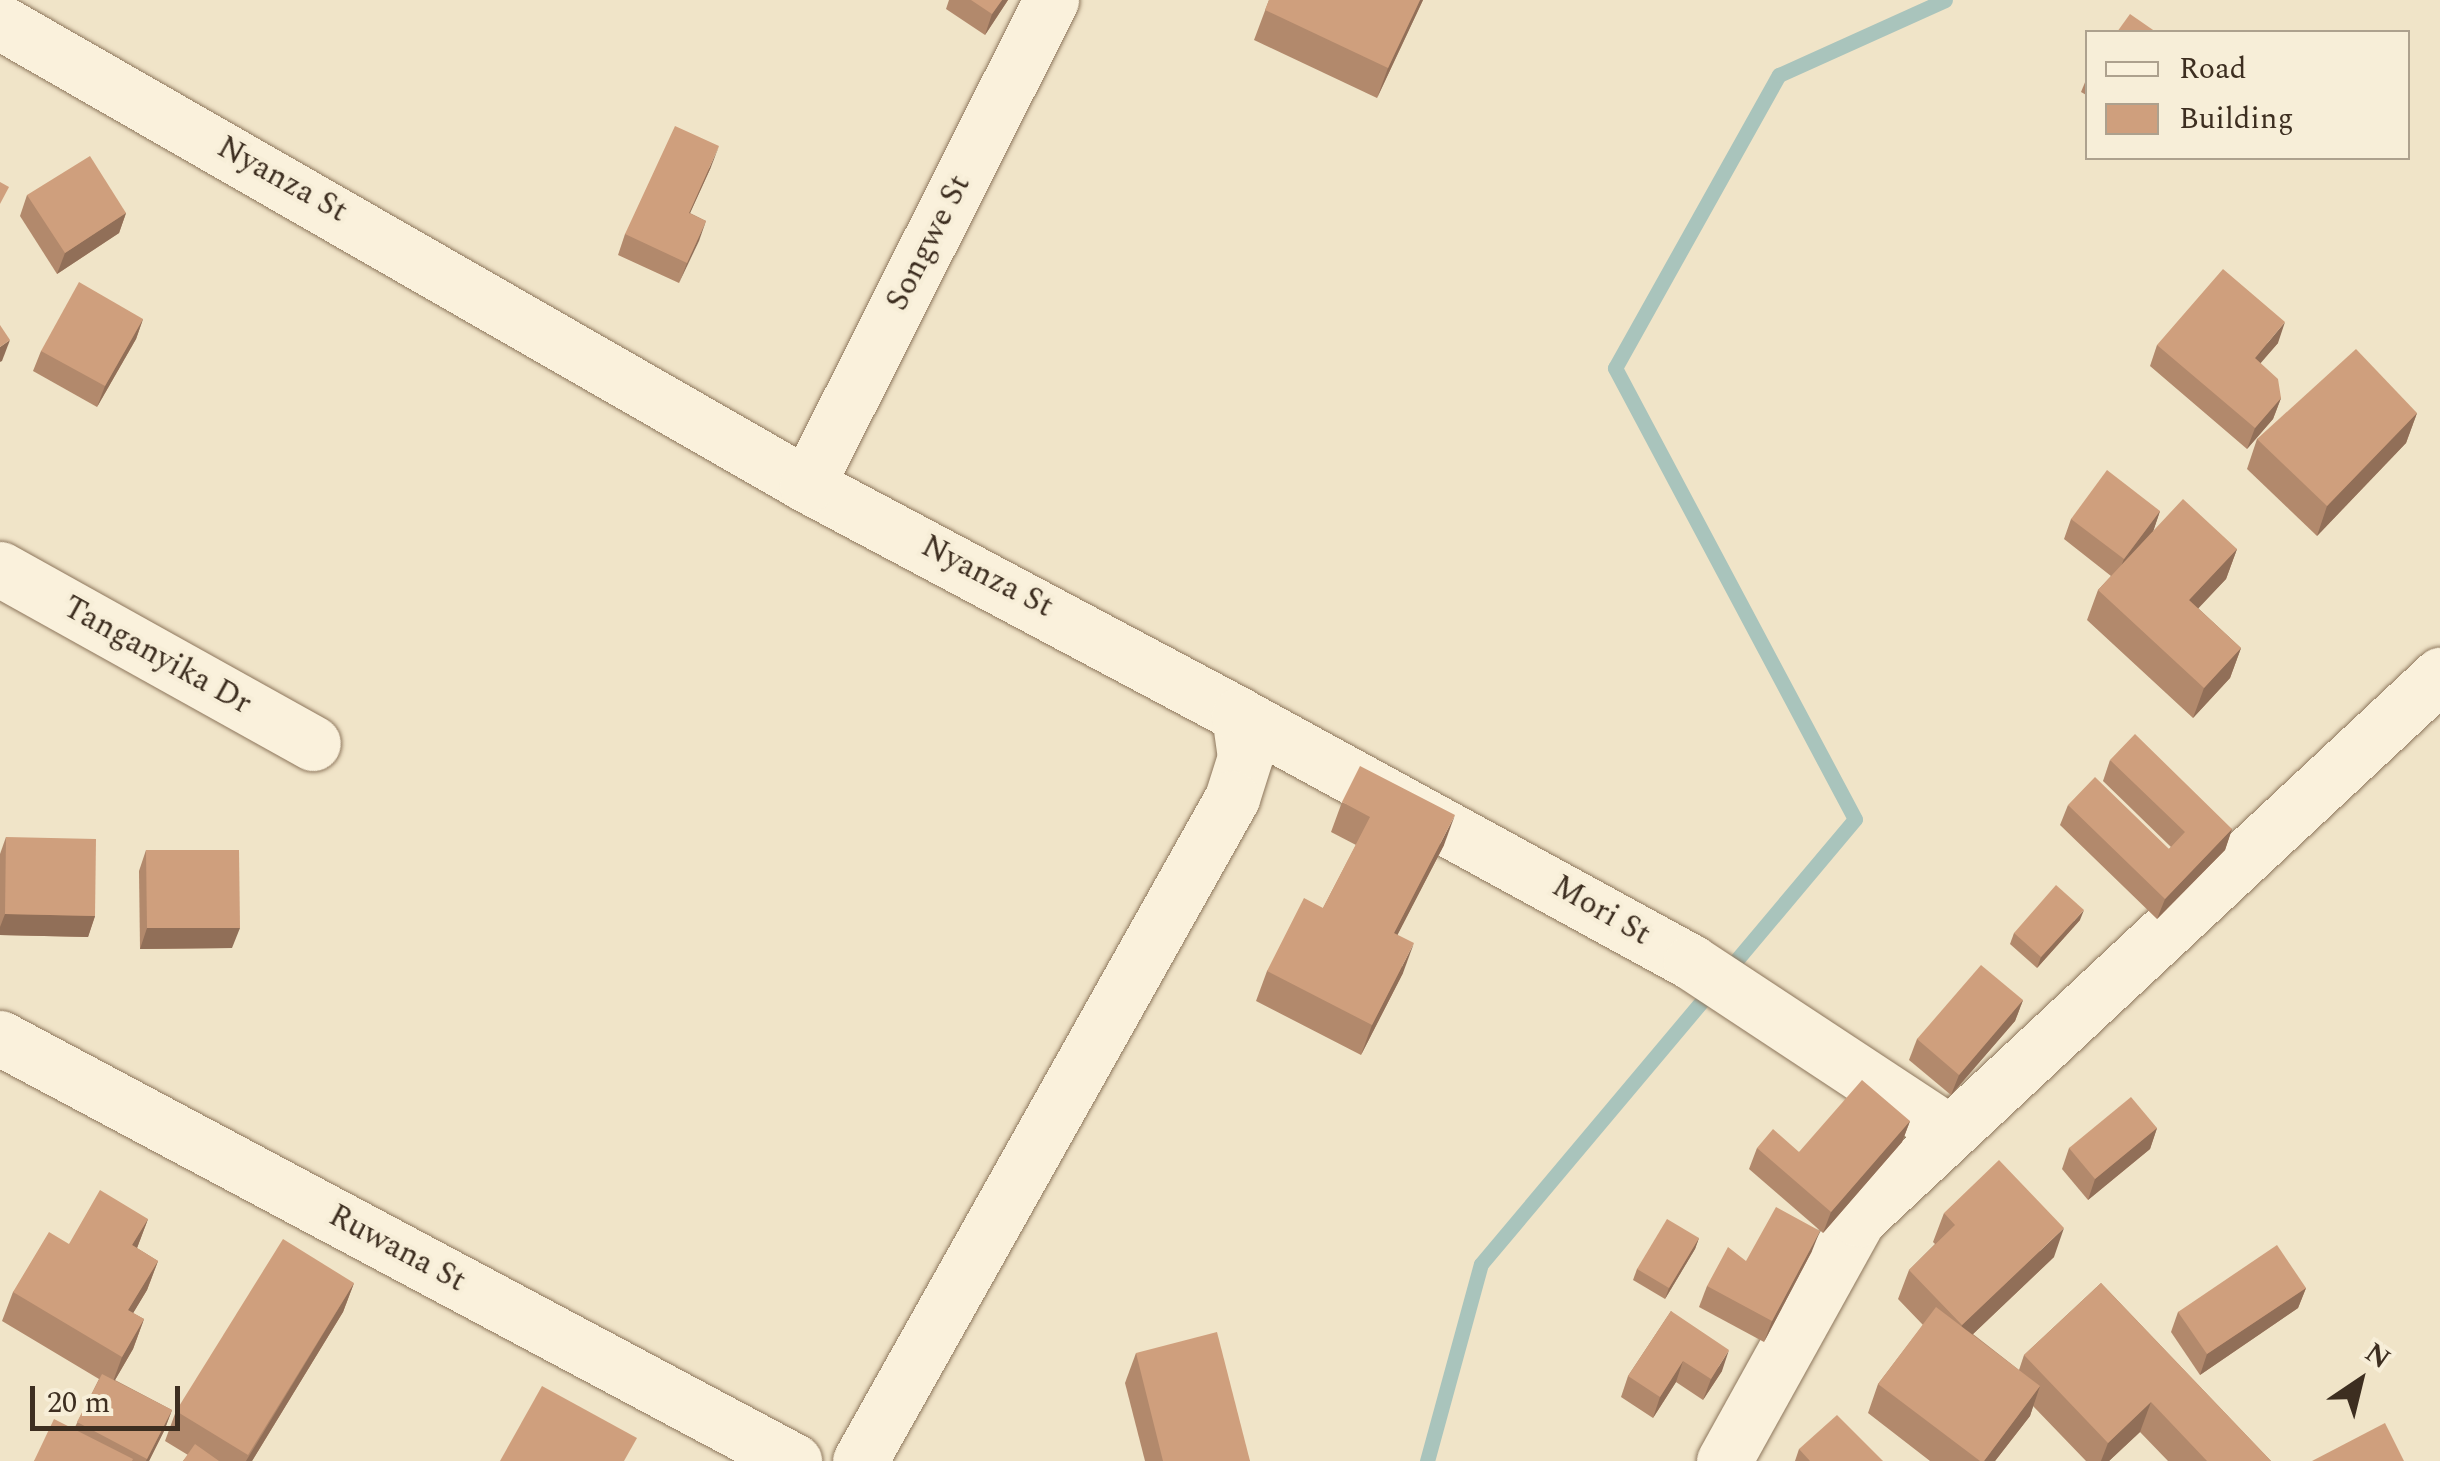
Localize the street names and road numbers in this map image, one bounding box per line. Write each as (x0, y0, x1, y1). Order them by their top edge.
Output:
street label: Nyanza St (210, 129, 354, 231)
street label: Songwe St (879, 169, 979, 317)
street label: Nyanza St (915, 527, 1059, 627)
street label: Tanganyika Dr (56, 588, 258, 724)
street label: Mori St (1545, 868, 1657, 954)
street label: Ruwana St (322, 1197, 472, 1301)

